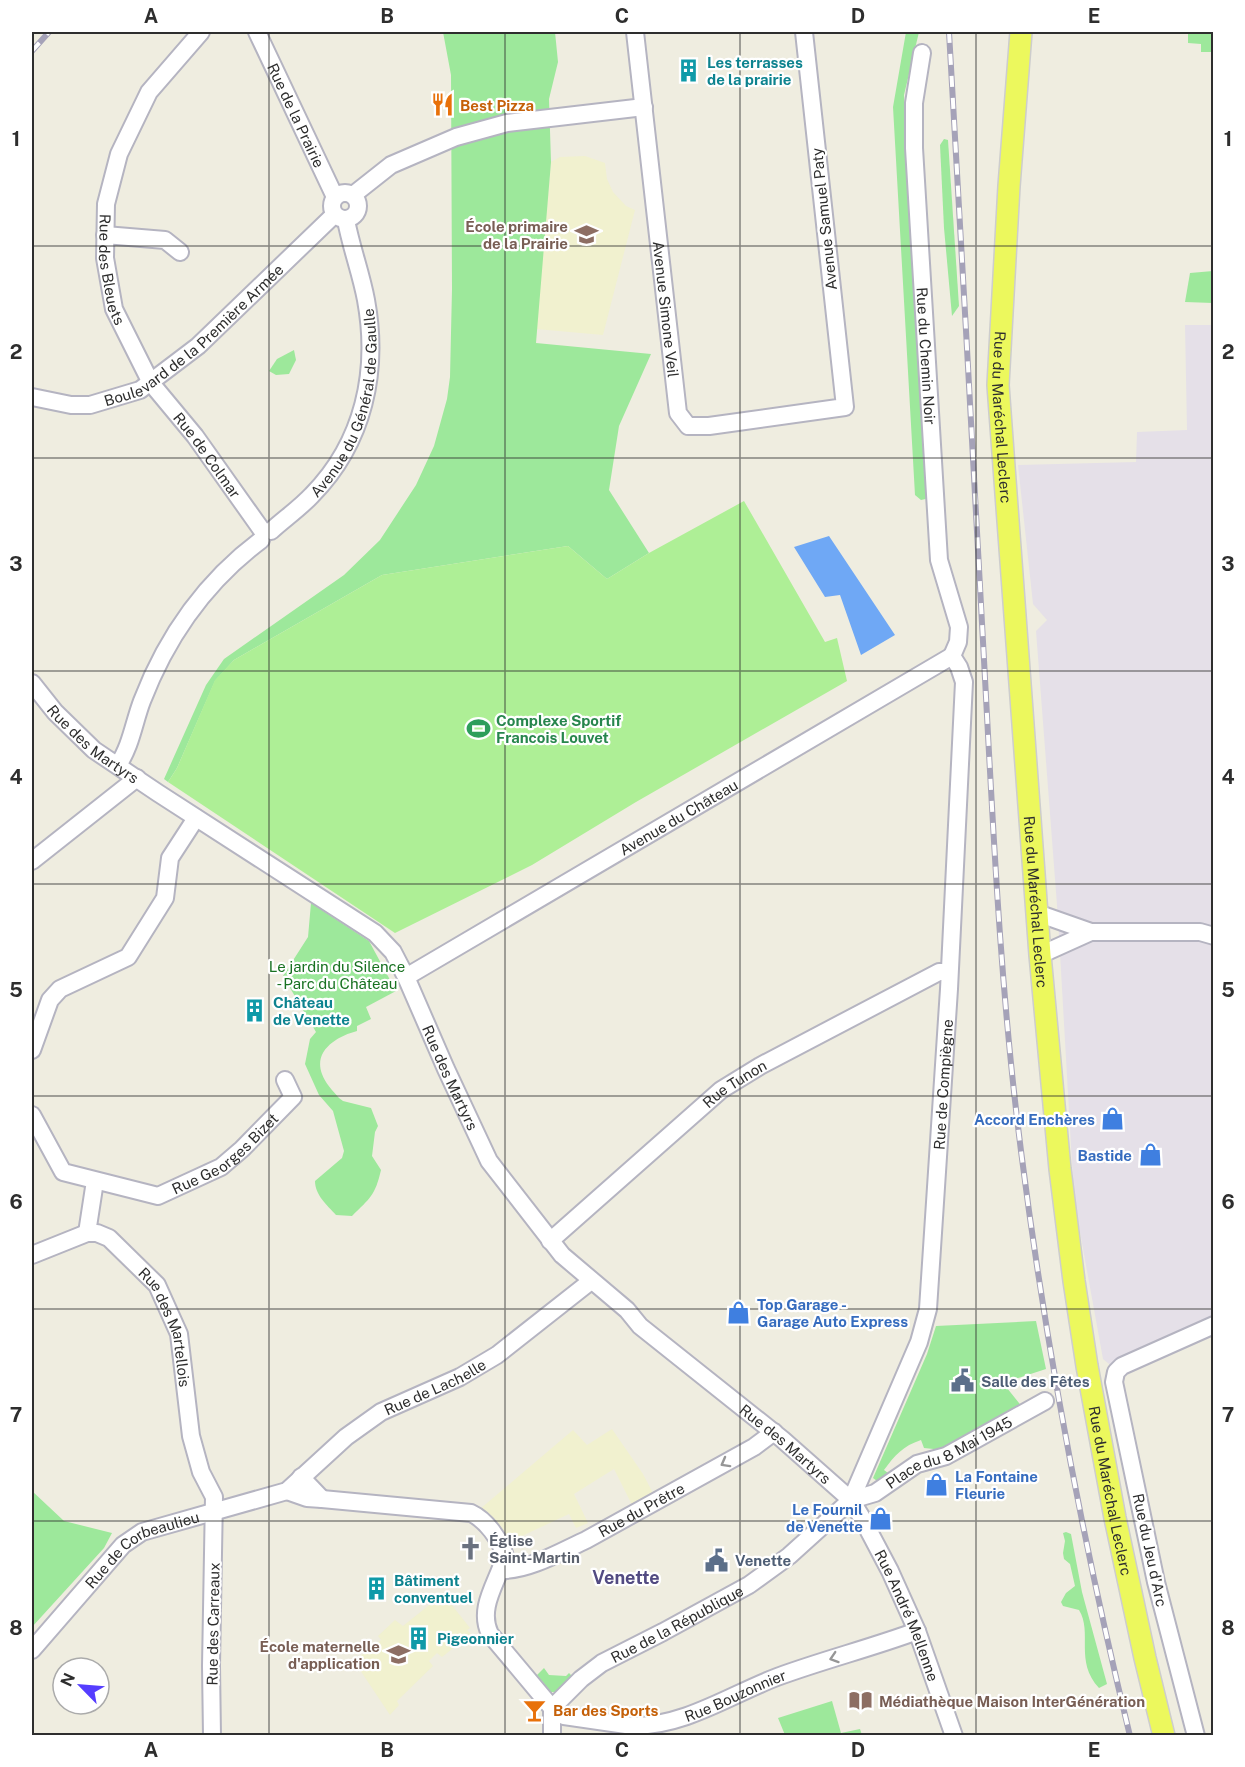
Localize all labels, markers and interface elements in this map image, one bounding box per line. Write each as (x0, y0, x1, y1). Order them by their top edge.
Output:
text: A (144, 4, 158, 28)
text: B (380, 4, 394, 28)
text: C (615, 4, 629, 28)
text: D (851, 4, 865, 28)
text: E (1088, 4, 1100, 28)
place label: Les terrasses de la prairie (707, 54, 803, 88)
building icon: Les terrasses de la prairie (676, 58, 702, 84)
street label: Rue de la Prairie (264, 60, 328, 170)
restaurant icon: Best Pizza (429, 92, 455, 118)
place label: Best Pizza (460, 97, 534, 114)
text: 1 (12, 127, 20, 151)
text: 1 (1224, 127, 1232, 151)
street label: Avenue Samuel Paty (808, 147, 840, 291)
street label: Rue des Bleuets (96, 214, 129, 327)
place label: École primaire de la Prairie (465, 218, 568, 252)
school or university icon: École primaire de la Prairie (573, 222, 599, 248)
street label: Avenue Simone Veil (650, 240, 682, 378)
street label: Boulevard de la Première Armée (102, 260, 286, 409)
street label: Rue du Chemin Noir (914, 287, 939, 425)
street label: Avenue du Général de Gaulle (307, 307, 379, 500)
street label: Rue du Maréchal Leclerc (989, 331, 1015, 504)
text: 2 (10, 340, 22, 364)
text: 2 (1222, 340, 1234, 364)
street label: Rue de Colmar (170, 409, 245, 501)
text: 3 (9, 552, 23, 576)
text: 3 (1221, 552, 1235, 576)
street label: Rue des Martyrs (44, 701, 142, 786)
place label: Complexe Sportif Francois Louvet (496, 712, 621, 746)
sports icon: Complexe Sportif Francois Louvet (465, 716, 491, 742)
text: 4 (9, 765, 23, 789)
text: 4 (1221, 765, 1235, 789)
street label: Avenue du Château (616, 776, 741, 858)
street label: Rue du Maréchal Leclerc (1021, 815, 1052, 989)
park label: Le jardin du Silence - Parc du Château (269, 958, 405, 992)
text: 5 (9, 978, 23, 1002)
text: 5 (1221, 978, 1235, 1002)
place label: Château de Venette (273, 994, 350, 1028)
building icon: Château de Venette (242, 998, 268, 1024)
street label: Rue de Compiègne (930, 1019, 956, 1150)
street label: Rue des Martyrs (419, 1022, 482, 1133)
street label: Rue Tunon (699, 1056, 769, 1111)
shop icon: Accord Enchères (1100, 1106, 1126, 1132)
street label: Rue Georges Bizet (169, 1109, 281, 1197)
place label: Accord Enchères (974, 1111, 1095, 1128)
shop icon: Bastide (1137, 1142, 1163, 1168)
place label: Bastide (1077, 1147, 1132, 1164)
text: 6 (9, 1190, 23, 1214)
text: 6 (1221, 1190, 1235, 1214)
street label: Rue des Martellois (135, 1264, 194, 1388)
place label: Top Garage - Garage Auto Express (757, 1296, 908, 1330)
shop icon: Top Garage - Garage Auto Express (726, 1300, 752, 1326)
street label: Rue de Lachelle (381, 1355, 489, 1418)
public building icon: Salle des Fêtes (950, 1368, 976, 1394)
place label: Salle des Fêtes (981, 1373, 1090, 1390)
street label: Rue des Martyrs (737, 1401, 835, 1487)
text: 7 (10, 1403, 22, 1427)
text: 7 (1222, 1403, 1234, 1427)
street label: Rue du Maréchal Leclerc (1086, 1404, 1136, 1577)
street label: Place du 8 Mai 1945 (882, 1413, 1015, 1492)
one-way arrow (720, 1456, 731, 1468)
place label: La Fontaine Fleurie (955, 1468, 1038, 1502)
shop icon: La Fontaine Fleurie (924, 1472, 950, 1498)
street label: Rue du Prêtre (595, 1479, 687, 1540)
street label: Rue du Jeu d'Arc (1130, 1492, 1170, 1608)
place label: Le Fournil de Venette (786, 1501, 863, 1535)
shop icon: Le Fournil de Venette (868, 1505, 894, 1531)
street label: Rue de Corbeaulieu (81, 1508, 201, 1591)
place label: Église Saint-Martin (489, 1532, 580, 1566)
church icon: Église Saint-Martin (458, 1536, 484, 1562)
public building icon: Venette (704, 1547, 730, 1573)
street label: Rue André Mellenne (872, 1547, 942, 1683)
place label: Venette (735, 1552, 791, 1569)
street label: Rue des Carreaux (203, 1562, 223, 1686)
district label: Venette (592, 1567, 660, 1588)
place label: Bâtiment conventuel (394, 1572, 473, 1606)
building icon: Bâtiment conventuel (363, 1576, 389, 1602)
street label: Rue de la République (608, 1581, 746, 1666)
text: 8 (9, 1616, 23, 1640)
text: 8 (1221, 1616, 1235, 1640)
building icon: Pigeonnier (406, 1625, 432, 1651)
place label: Pigeonnier (437, 1630, 514, 1647)
place label: École maternelle d'application (259, 1638, 380, 1672)
school or university icon: École maternelle d'application (385, 1642, 411, 1668)
one-way arrow (829, 1651, 840, 1663)
north arrow (51, 1656, 111, 1716)
street label: Rue Bouzonnier (682, 1666, 788, 1725)
text: N (57, 1670, 79, 1690)
library icon: Médiathèque Maison InterGénération (848, 1688, 874, 1714)
place label: Médiathèque Maison InterGénération (879, 1693, 1145, 1710)
bar icon: Bar des Sports (522, 1697, 548, 1723)
place label: Bar des Sports (553, 1702, 659, 1719)
text: A (144, 1738, 158, 1762)
text: B (380, 1738, 394, 1762)
text: C (615, 1738, 629, 1762)
text: D (851, 1738, 865, 1762)
text: E (1088, 1738, 1100, 1762)

